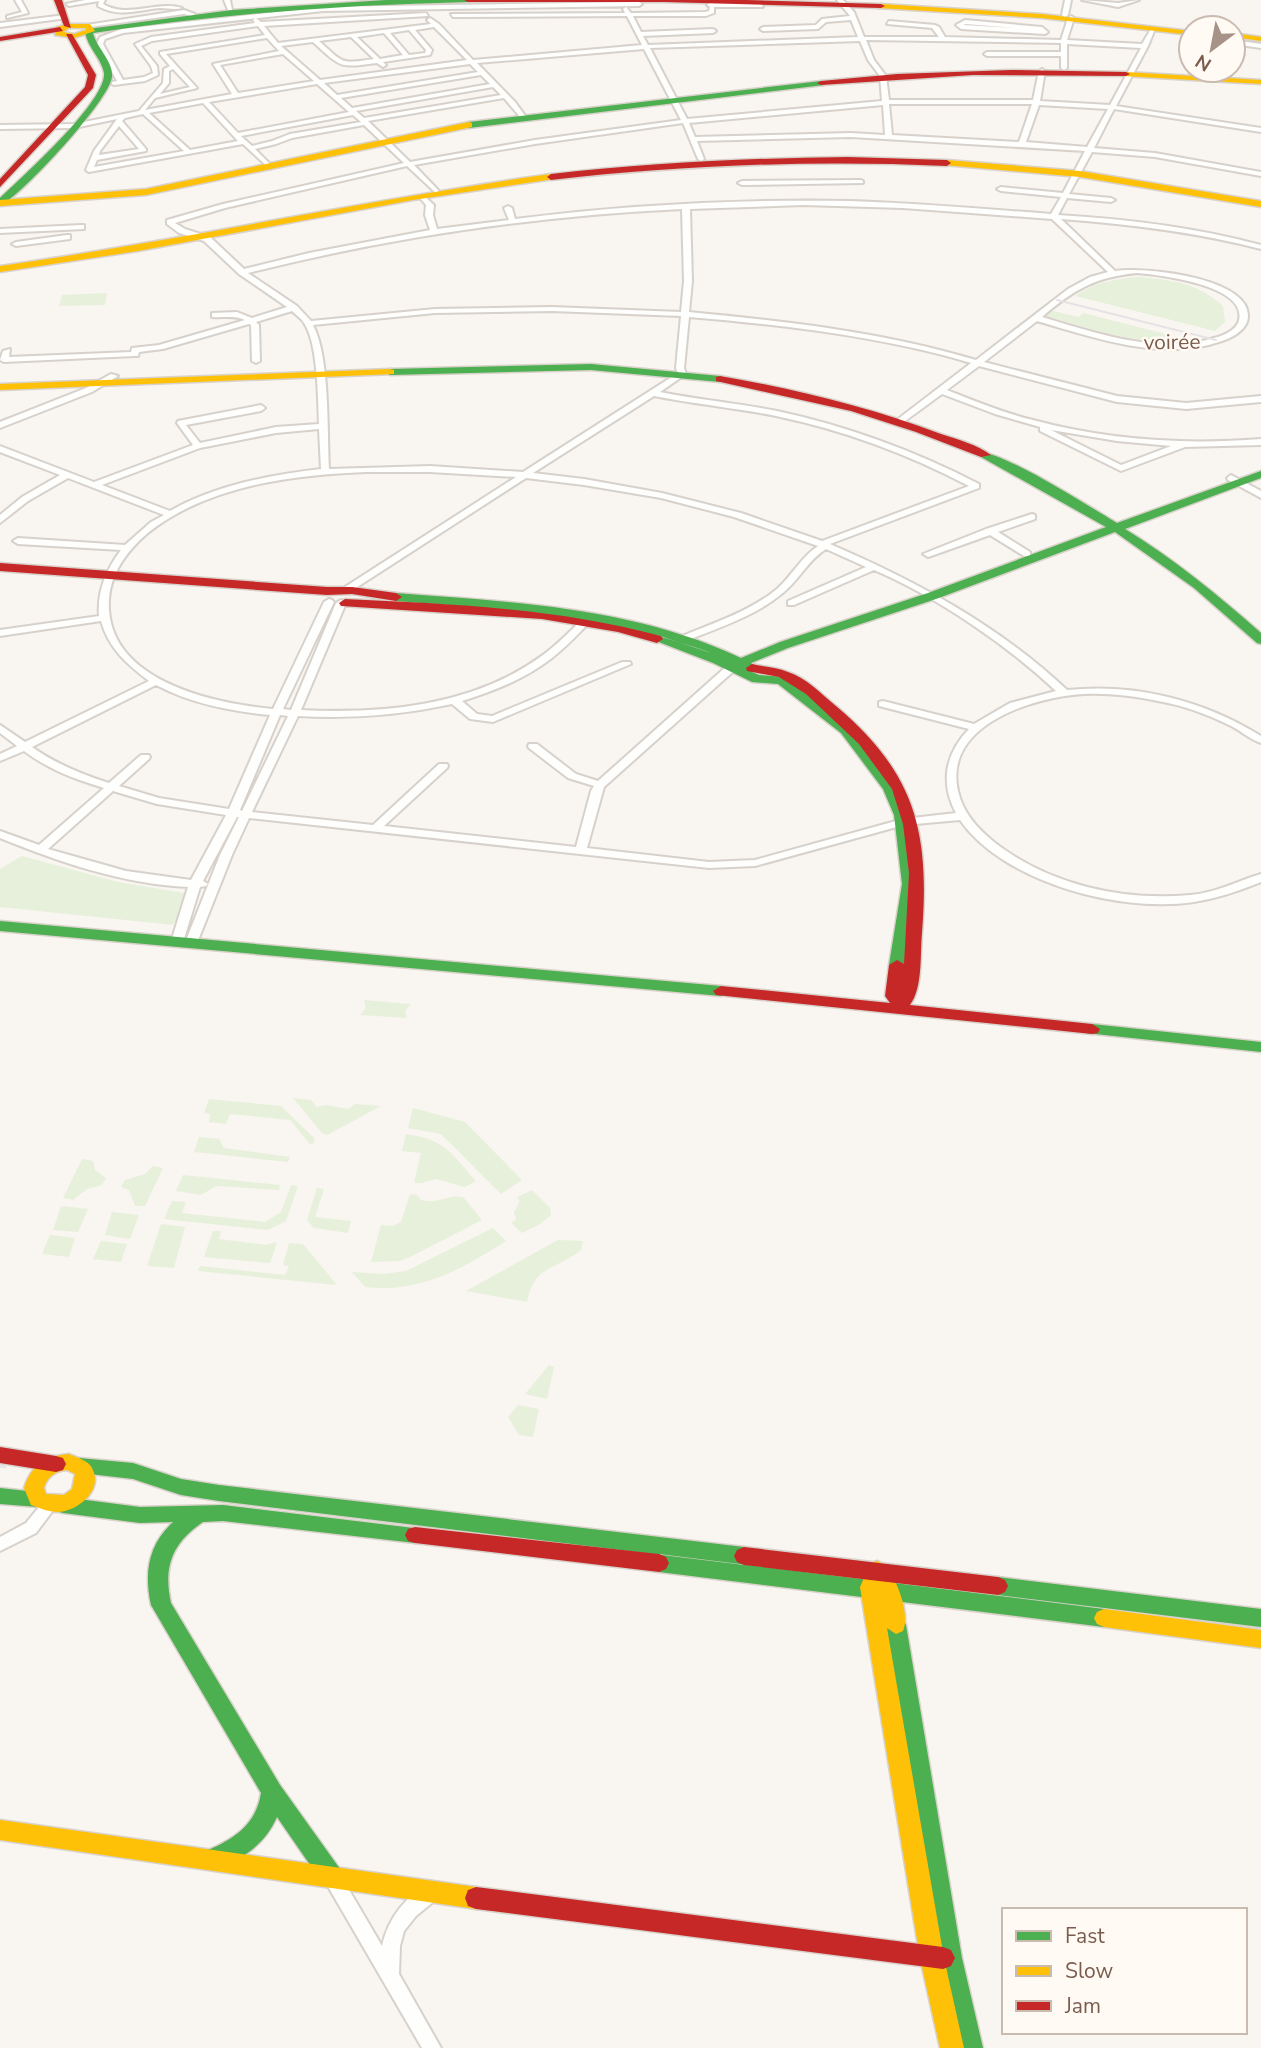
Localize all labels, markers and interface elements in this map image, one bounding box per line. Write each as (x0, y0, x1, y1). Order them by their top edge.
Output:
north arrow (1177, 14, 1247, 84)
text: N (1191, 48, 1216, 77)
street label: voirée (1143, 328, 1201, 356)
legend (1002, 1908, 1247, 2034)
text: Fast (1065, 1922, 1105, 1950)
text: Slow (1065, 1957, 1114, 1985)
text: Jam (1064, 1992, 1101, 2020)

